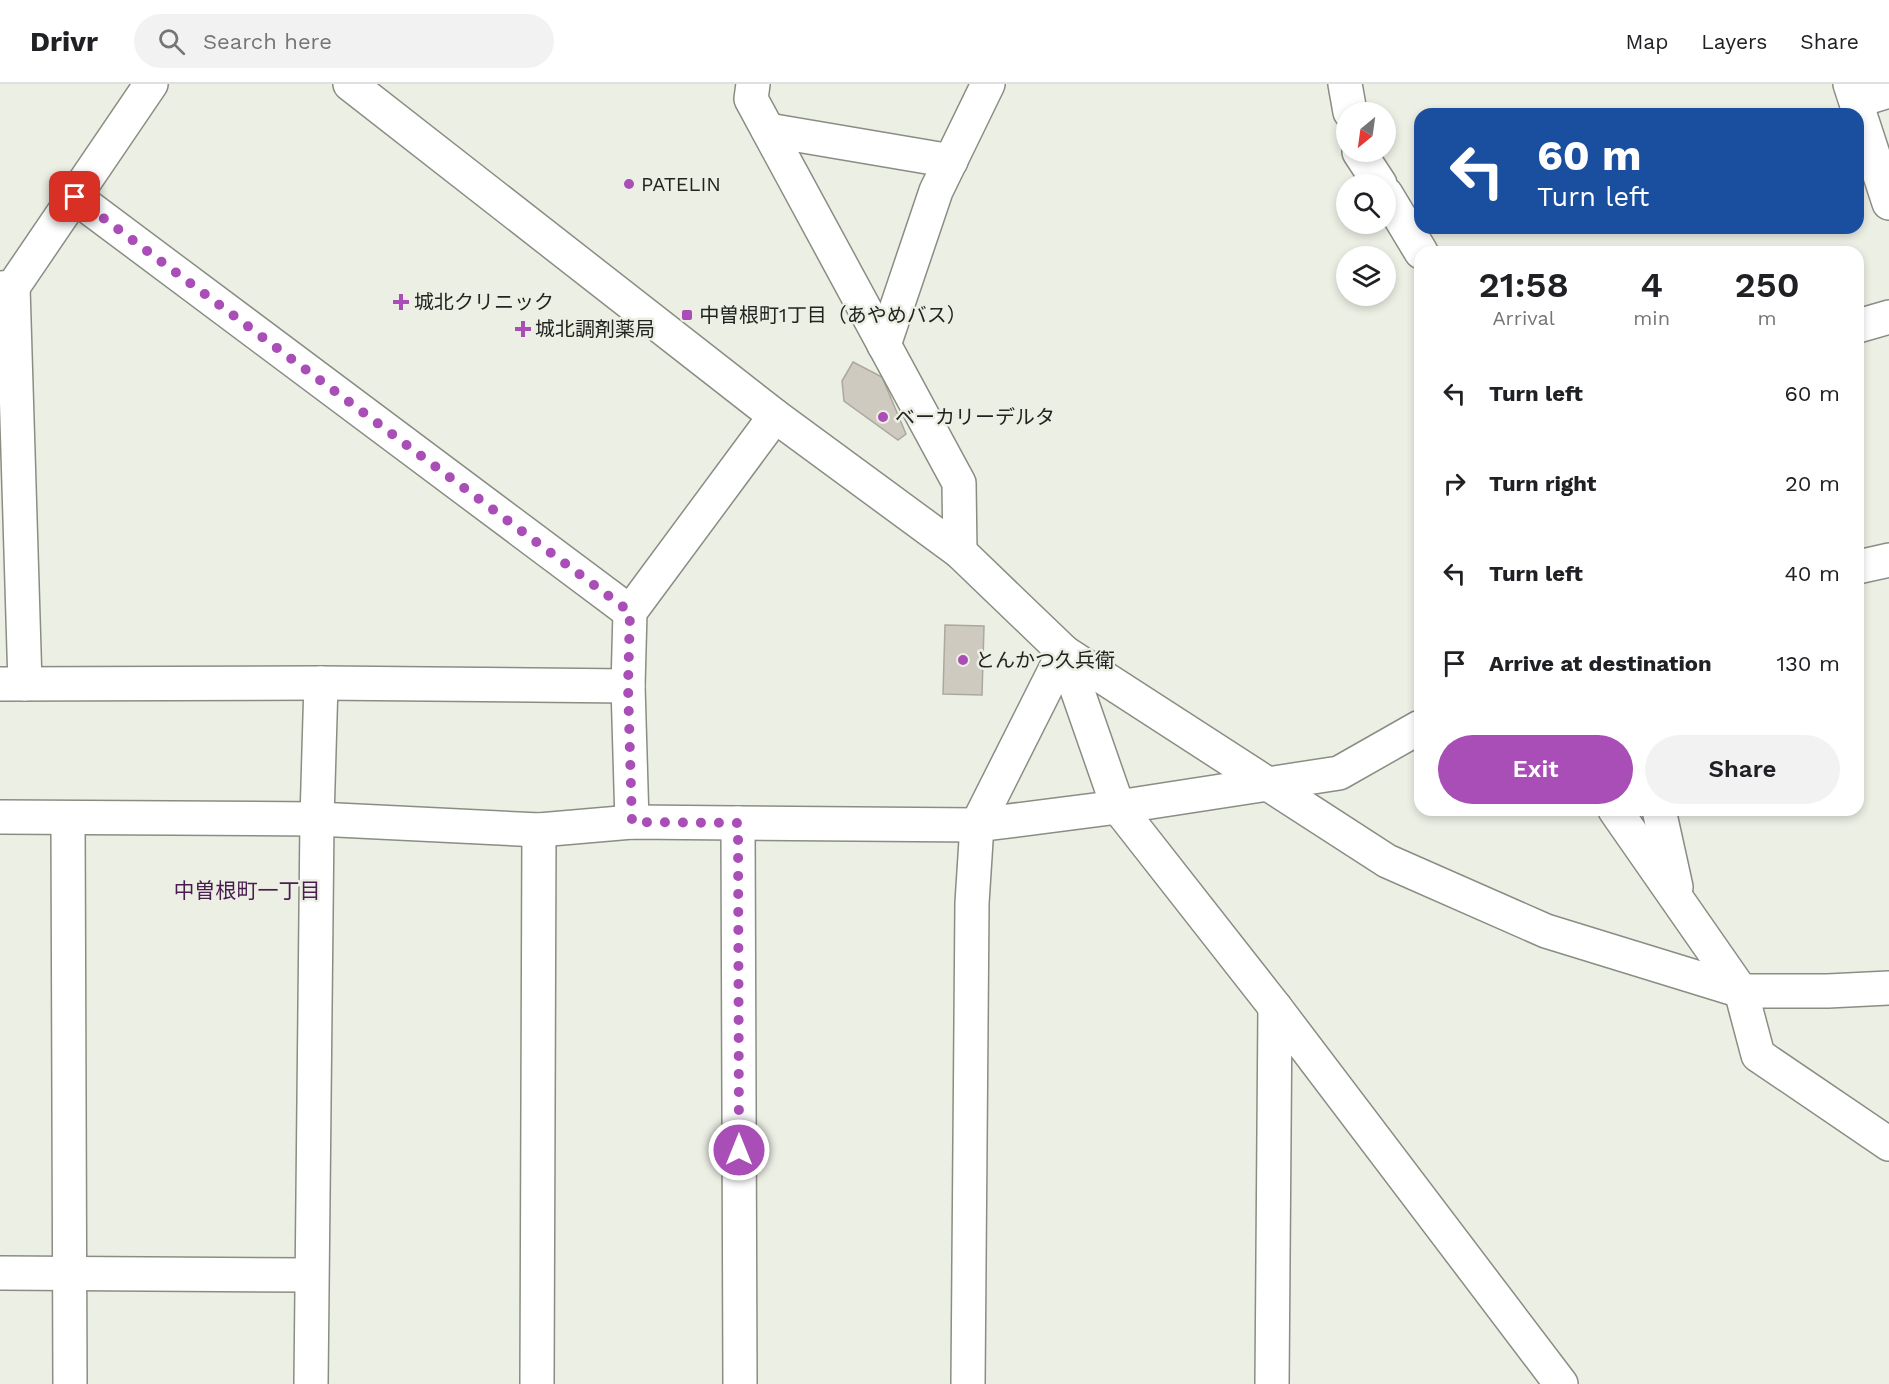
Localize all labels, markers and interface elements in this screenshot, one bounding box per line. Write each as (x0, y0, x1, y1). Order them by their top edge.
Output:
search box (134, 14, 554, 68)
text: Drivr (30, 25, 98, 58)
icon: search (155, 25, 188, 58)
text: Search here (203, 29, 332, 54)
text: Map (1625, 29, 1668, 54)
text: Layers (1701, 29, 1767, 54)
text: Share (1800, 29, 1859, 54)
north arrow (1336, 102, 1396, 162)
map controls (1336, 102, 1396, 306)
text: 60 m (1537, 131, 1641, 180)
icon: left (1438, 132, 1516, 210)
pin (49, 171, 100, 222)
place label: PATELIN (641, 172, 721, 196)
button: search (1336, 174, 1396, 234)
marker: PATELIN (622, 177, 636, 191)
icon: arrive (58, 180, 91, 213)
text: Turn left (1537, 181, 1649, 213)
button: layers (1336, 246, 1396, 306)
text: 21:58 (1478, 264, 1569, 306)
text: 4 (1640, 264, 1663, 306)
text: 250 (1734, 264, 1800, 306)
place label: 城北クリニック (414, 290, 554, 314)
marker: 城北クリニック (392, 293, 410, 311)
place label: 中曽根町1丁目（あやめバス） (699, 303, 967, 327)
text: Arrival (1492, 306, 1555, 330)
text: min (1633, 306, 1670, 330)
text: m (1757, 306, 1777, 330)
marker: 中曽根町1丁目（あやめバス） (680, 308, 694, 322)
place label: 城北調剤薬局 (535, 317, 655, 341)
marker: 城北調剤薬局 (516, 322, 530, 336)
icon: left (1438, 377, 1471, 410)
text: Turn left (1489, 381, 1583, 406)
text: 60 m (1784, 381, 1840, 406)
place label: ベーカリーデルタ (895, 405, 1055, 429)
marker: ベーカリーデルタ (876, 410, 890, 424)
icon: right (1438, 467, 1471, 500)
text: Turn right (1489, 471, 1596, 496)
text: 20 m (1785, 471, 1840, 496)
icon: left (1438, 557, 1471, 590)
text: Turn left (1489, 561, 1583, 586)
text: 40 m (1784, 561, 1840, 586)
icon: arrive (1438, 647, 1471, 680)
place label: とんかつ久兵衛 (975, 648, 1115, 672)
text: Arrive at destination (1489, 651, 1712, 676)
text: 130 m (1776, 651, 1840, 676)
marker: とんかつ久兵衛 (956, 653, 970, 667)
button: Exit (1438, 735, 1633, 804)
button: Share (1645, 735, 1840, 804)
district label: 中曽根町一丁目 (174, 878, 321, 903)
position arrow (707, 1118, 771, 1182)

